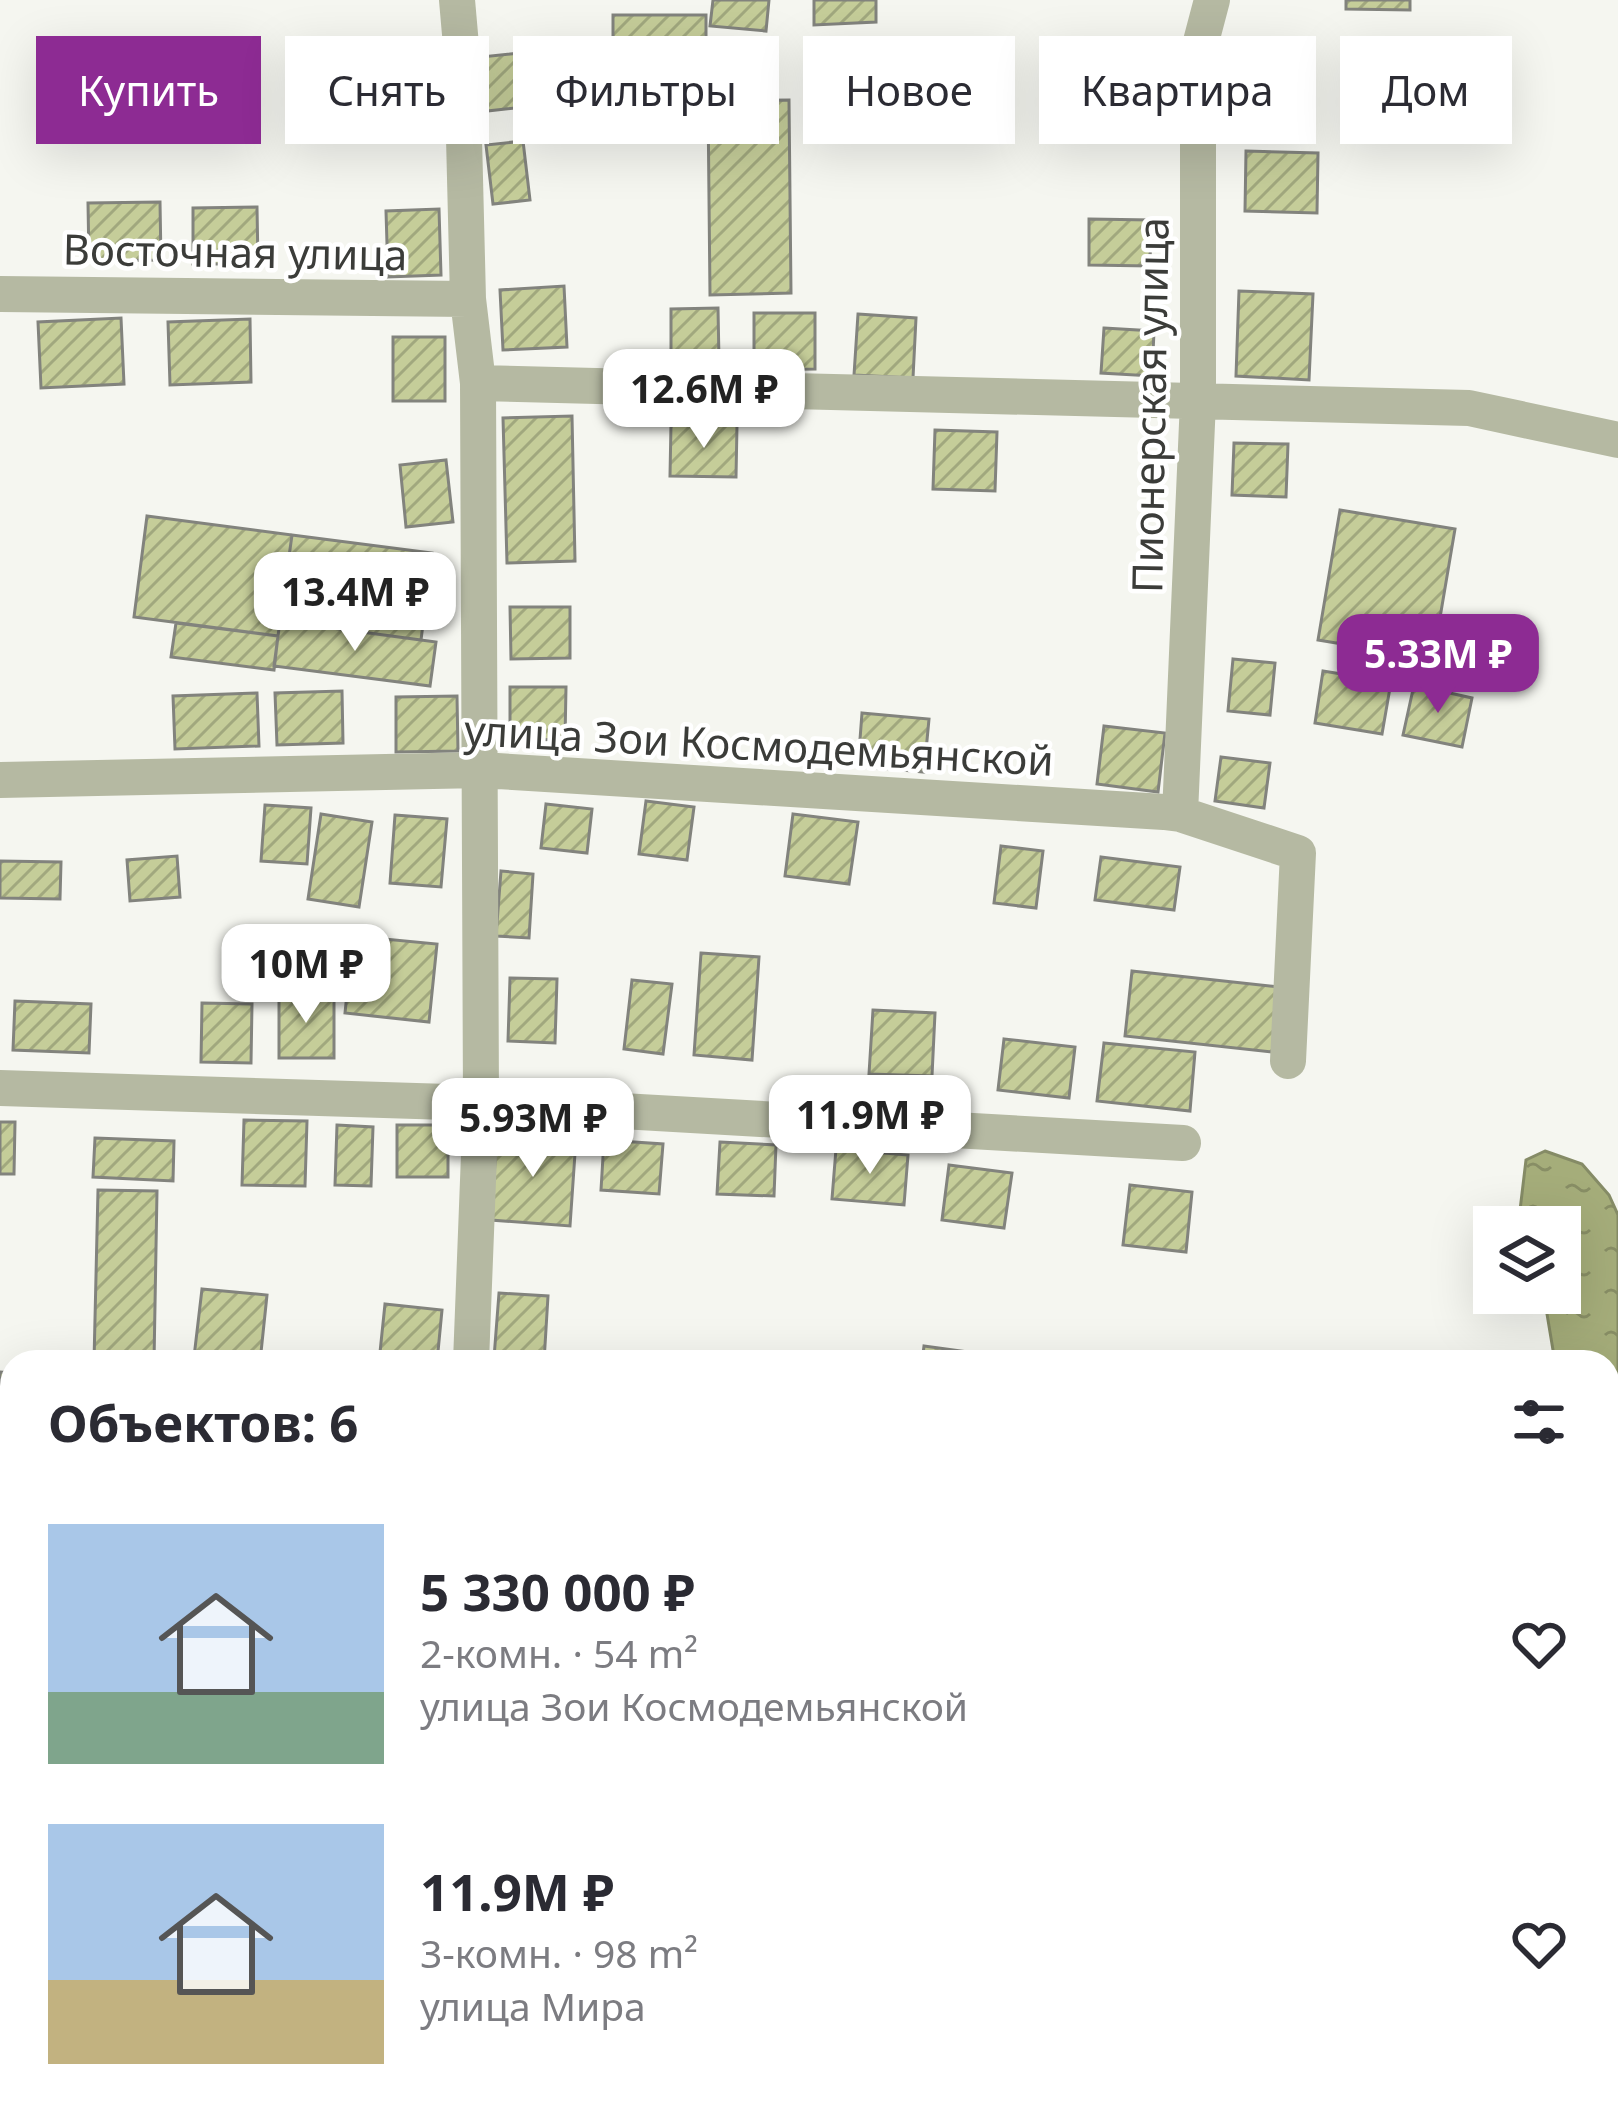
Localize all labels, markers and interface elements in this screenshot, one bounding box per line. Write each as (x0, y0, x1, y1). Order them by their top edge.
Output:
chip: Купить (36, 36, 261, 144)
chip: Снять (285, 36, 489, 144)
chip: Фильтры (513, 36, 779, 144)
chip: Новое (803, 36, 1015, 144)
chip: Квартира (1039, 36, 1316, 144)
chip: Дом (1340, 36, 1512, 144)
street label: Пионерская улица (1117, 217, 1181, 593)
street label: Восточная улица (62, 219, 408, 283)
pin: 12.6M ₽ (593, 349, 815, 451)
text: 12.6M ₽ (630, 361, 778, 414)
pin: 13.4M ₽ (244, 552, 466, 654)
text: 13.4M ₽ (281, 564, 429, 617)
pin: 5.33M ₽ (1327, 614, 1549, 716)
text: 5.33M ₽ (1364, 626, 1512, 679)
street label: улица Зои Космодемьянской (463, 700, 1055, 788)
pin: 10M ₽ (222, 924, 390, 1026)
text: 10M ₽ (249, 936, 363, 989)
pin: 11.9M ₽ (759, 1075, 981, 1177)
pin: 5.93M ₽ (422, 1078, 644, 1180)
text: 11.9M ₽ (796, 1087, 944, 1140)
text: 5.93M ₽ (459, 1090, 607, 1143)
map controls (1473, 1206, 1581, 1314)
button: layers (1473, 1206, 1581, 1314)
text: Объектов: 6 (48, 1387, 358, 1457)
icon: filters (1506, 1389, 1572, 1455)
text: 5 330 000 ₽ (420, 1556, 695, 1626)
icon: home (144, 1572, 288, 1716)
icon: heart (1506, 1611, 1572, 1677)
text: 2-комн. · 54 m² (420, 1626, 698, 1679)
text: улица Зои Космодемьянской (420, 1679, 968, 1732)
text: 11.9M ₽ (420, 1856, 614, 1926)
icon: home (144, 1872, 288, 2016)
icon: heart (1506, 1911, 1572, 1977)
text: 3-комн. · 98 m² (420, 1926, 698, 1979)
text: улица Мира (420, 1979, 646, 2032)

